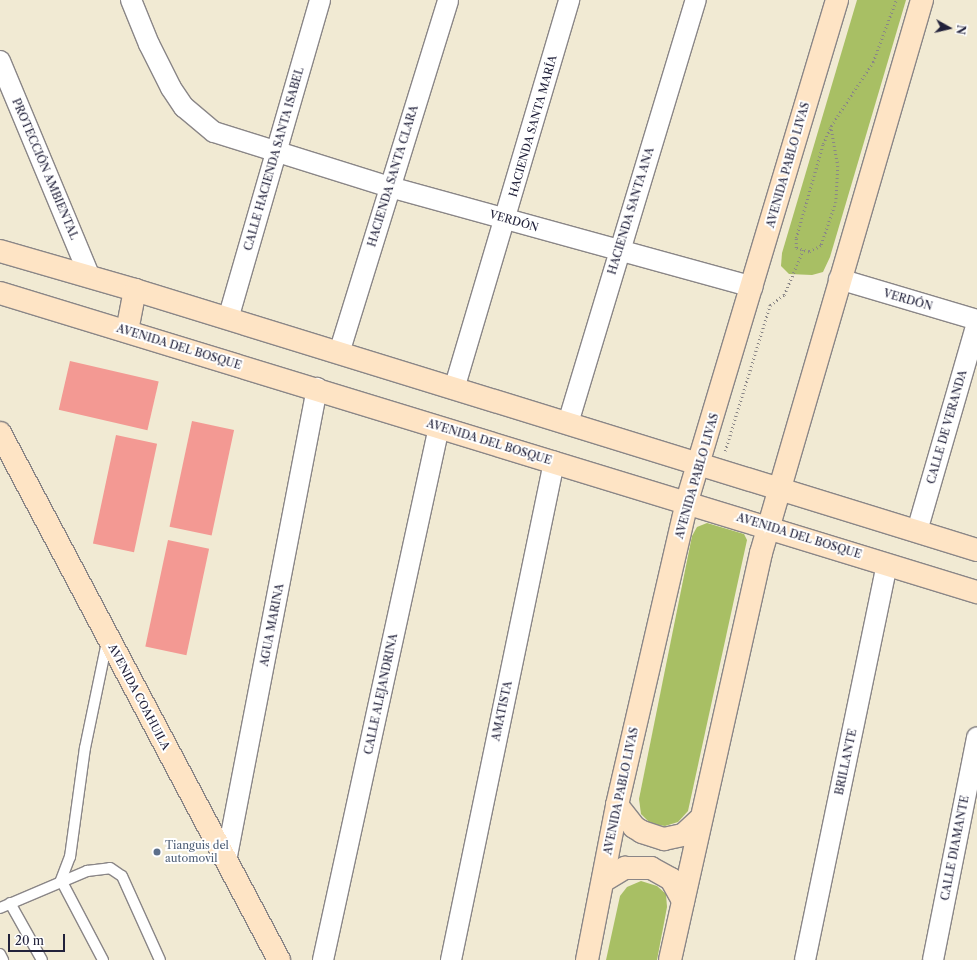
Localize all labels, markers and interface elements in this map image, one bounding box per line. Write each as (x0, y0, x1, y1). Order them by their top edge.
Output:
north arrow (929, 8, 969, 48)
text: N (953, 24, 968, 35)
street label: HACIENDA SANTA MARÍA (506, 53, 560, 199)
street label: CALLE HACIENDA SANTA ISABEL (241, 65, 307, 253)
street label: PROTECCIÓN AMBIENTAL (9, 96, 81, 242)
street label: AVENIDA PABLO LIVAS (764, 100, 812, 230)
street label: HACIENDA SANTA CLARA (365, 103, 421, 249)
street label: HACIENDA SANTA ANA (605, 145, 657, 277)
street label: VERDÓN (488, 208, 540, 234)
street label: VERDÓN (882, 287, 934, 313)
street label: AVENIDA DEL BOSQUE (115, 322, 243, 372)
street label: CALLE DE VERANDA (924, 368, 970, 486)
street label: AVENIDA PABLO LIVAS (673, 411, 721, 541)
street label: AVENIDA DEL BOSQUE (425, 417, 553, 467)
street label: AVENIDA DEL BOSQUE (735, 511, 863, 561)
street label: AGUA MARINA (257, 582, 287, 668)
street label: CALLE ALEJANDRINA (362, 632, 400, 756)
street label: AVENIDA COAHUILA (105, 642, 173, 752)
street label: AMATISTA (489, 680, 515, 742)
street label: AVENIDA PABLO LIVAS (601, 726, 641, 856)
street label: BRILLANTE (833, 728, 859, 796)
street label: CALLE DIAMANTE (938, 794, 972, 902)
place label: Tianguis del automovil (165, 839, 229, 865)
marker: Tianguis del automovil (152, 847, 162, 857)
scale bar (10, 926, 67, 952)
text: 20 m (15, 933, 44, 948)

